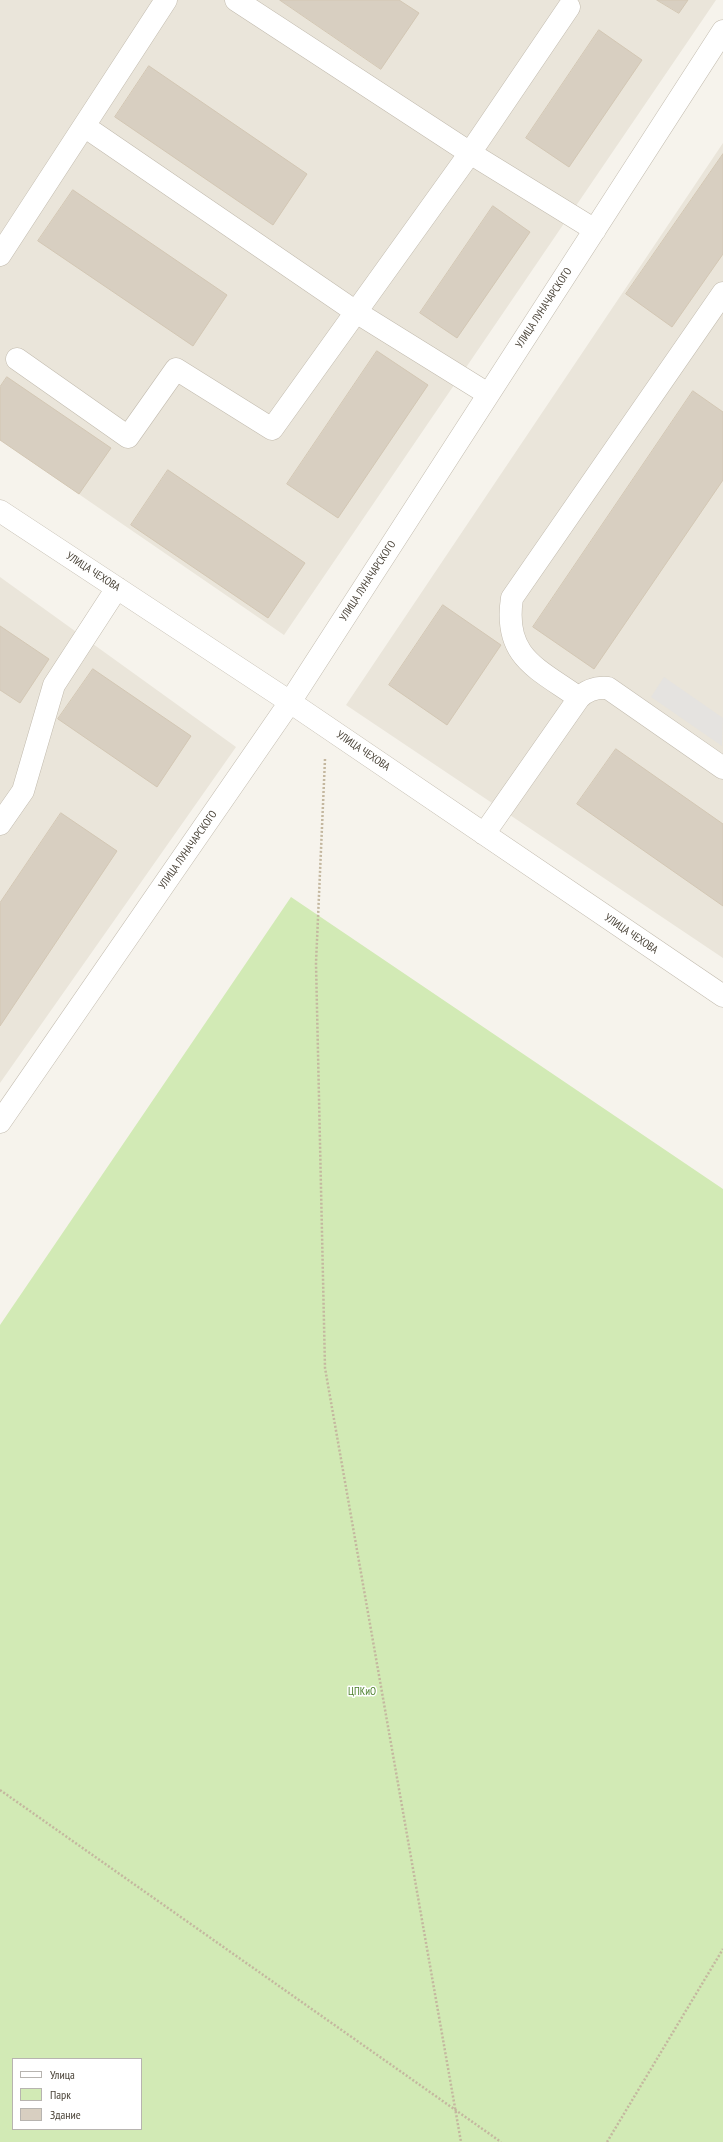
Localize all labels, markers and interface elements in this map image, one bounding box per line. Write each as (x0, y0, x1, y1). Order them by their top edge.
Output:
street label: УЛИЦА ЛУНАЧАРСКОГО (513, 265, 575, 351)
street label: УЛИЦА ЛУНАЧАРСКОГО (337, 538, 399, 624)
street label: УЛИЦА ЧЕХОВА (64, 550, 122, 594)
street label: УЛИЦА ЧЕХОВА (334, 728, 392, 774)
street label: УЛИЦА ЛУНАЧАРСКОГО (156, 808, 220, 892)
street label: УЛИЦА ЧЕХОВА (602, 911, 660, 957)
park label: ЦПКиО (348, 1685, 376, 1699)
legend (12, 2058, 142, 2130)
text: Улица (50, 2067, 75, 2082)
text: Парк (50, 2087, 71, 2102)
text: Здание (50, 2107, 81, 2122)

